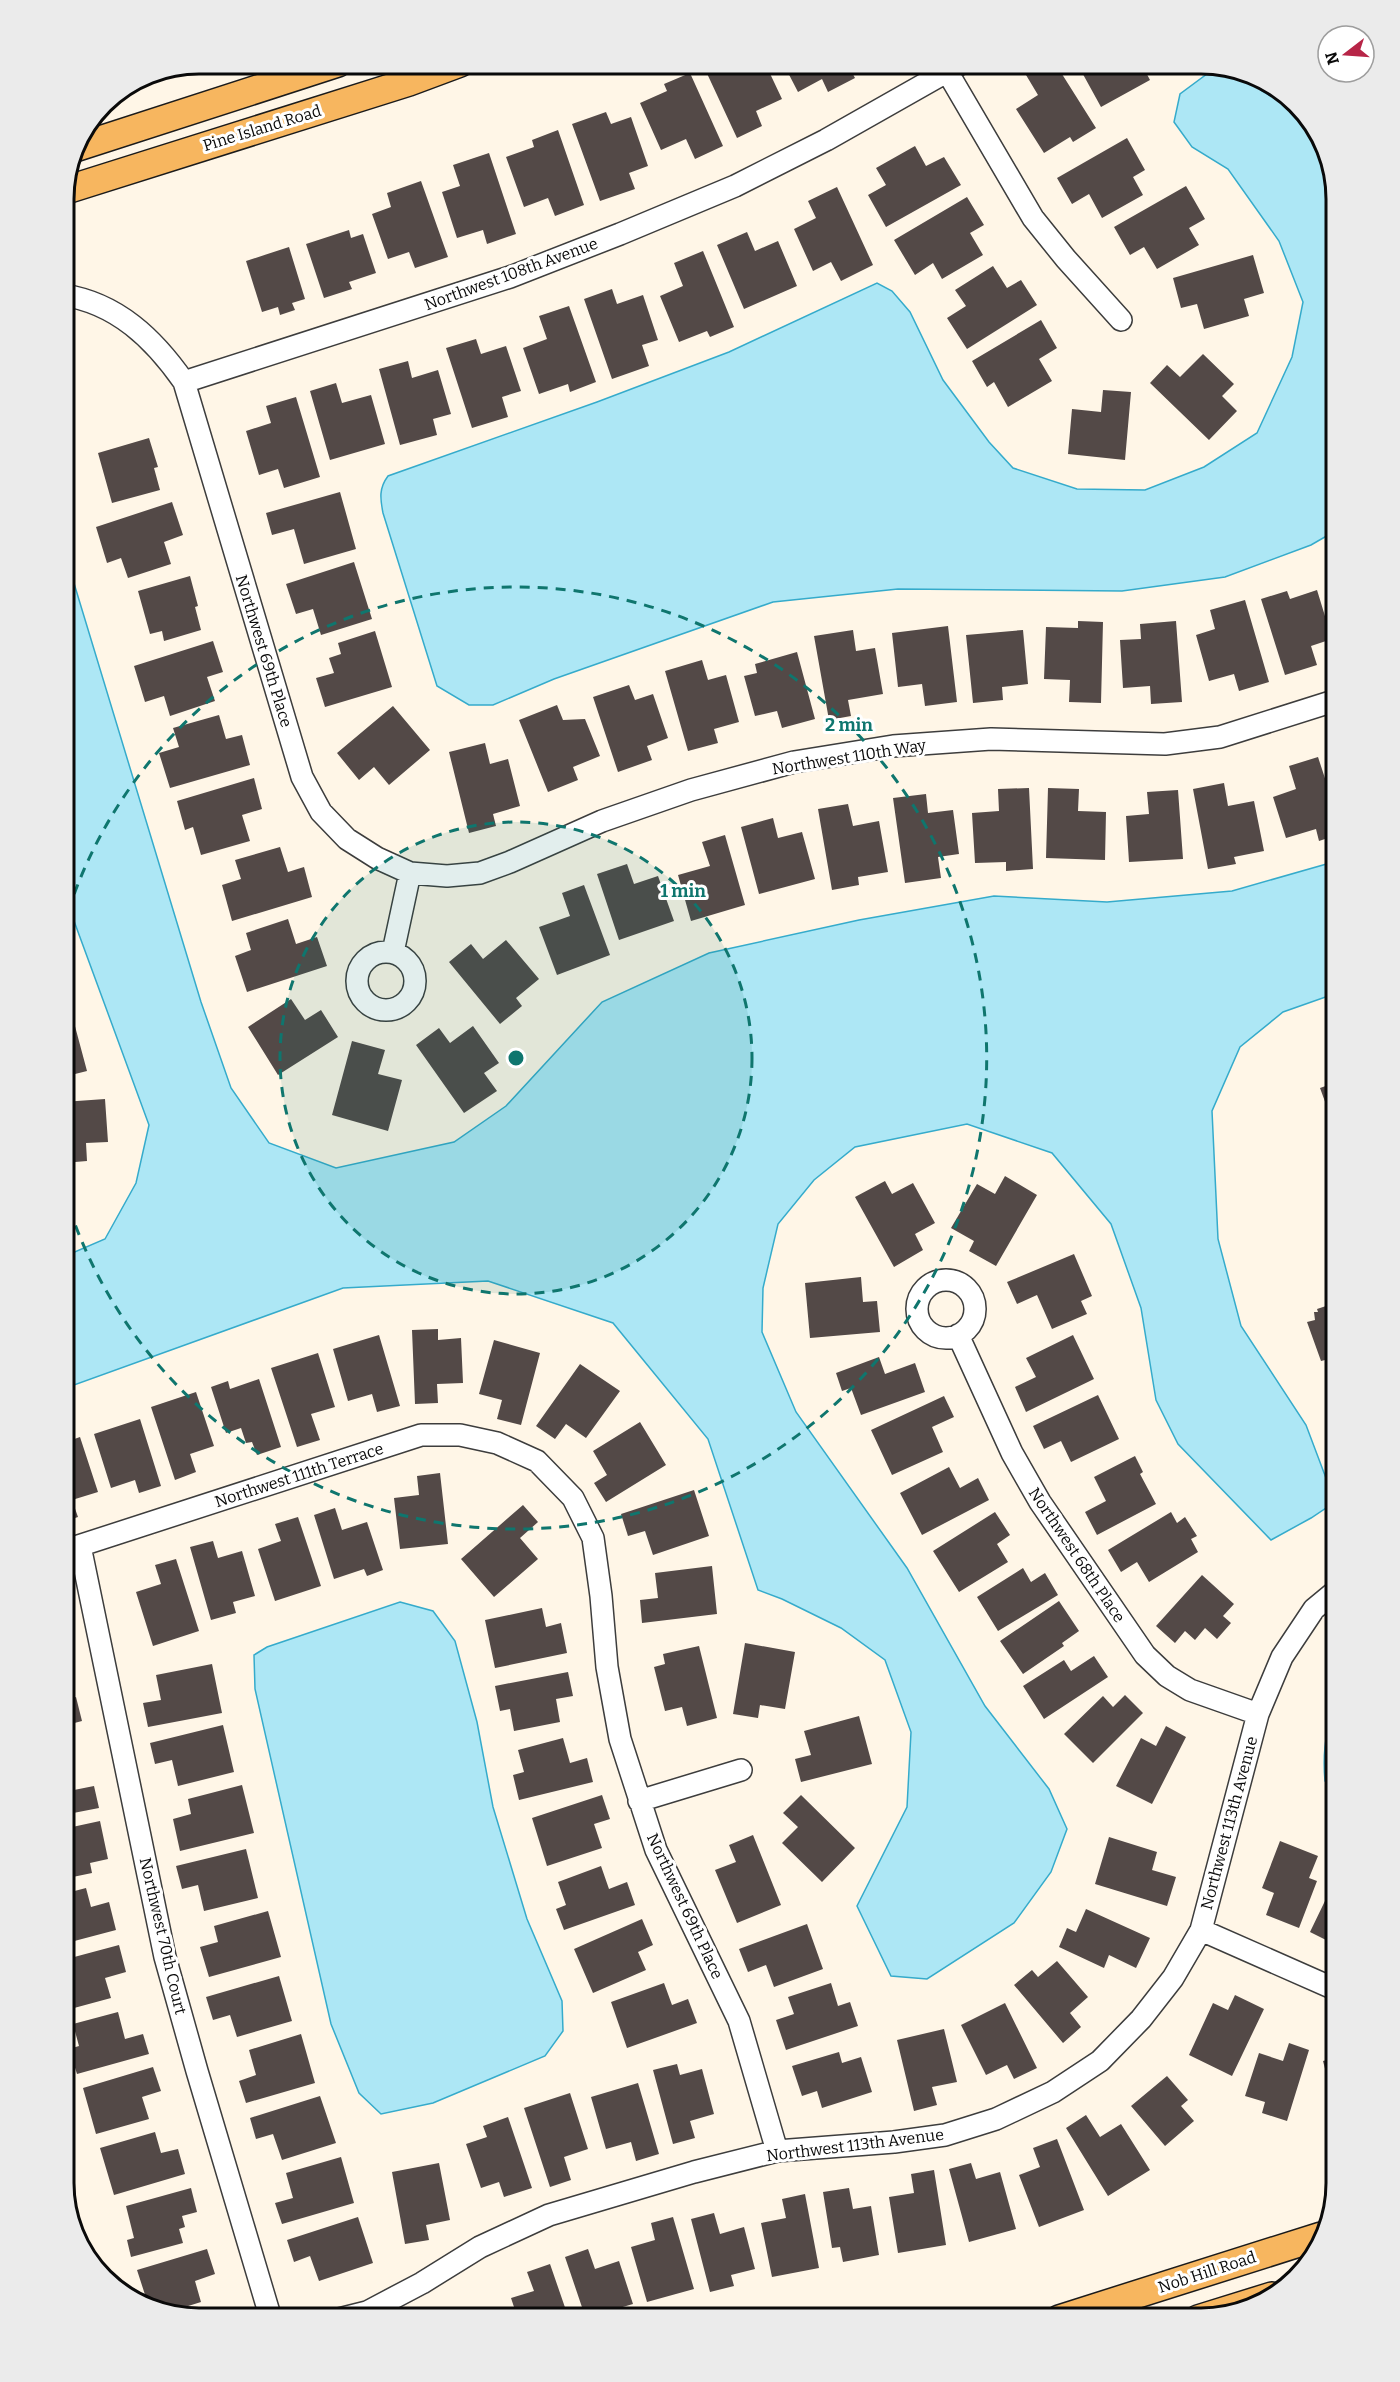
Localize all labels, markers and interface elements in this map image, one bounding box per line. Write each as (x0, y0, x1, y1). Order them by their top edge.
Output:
north arrow (1316, 24, 1376, 84)
text: N (1321, 50, 1343, 67)
street label: Pine Island Road (200, 101, 324, 155)
street label: Northwest 108th Avenue (422, 234, 600, 314)
street label: Northwest 69th Place (232, 572, 296, 730)
text: 2 min (825, 714, 873, 736)
street label: Northwest 110th Way (771, 735, 928, 779)
text: 1 min (660, 880, 706, 902)
centre of rings (506, 1048, 526, 1068)
street label: Northwest 111th Terrace (212, 1439, 386, 1511)
street label: Northwest 68th Place (1025, 1484, 1129, 1626)
street label: Northwest 113th Avenue (1197, 1734, 1261, 1912)
street label: Northwest 69th Place (643, 1830, 727, 1982)
street label: Northwest 70th Court (136, 1856, 190, 2016)
street label: Northwest 113th Avenue (765, 2125, 945, 2165)
street label: Nob Hill Road (1156, 2247, 1259, 2297)

